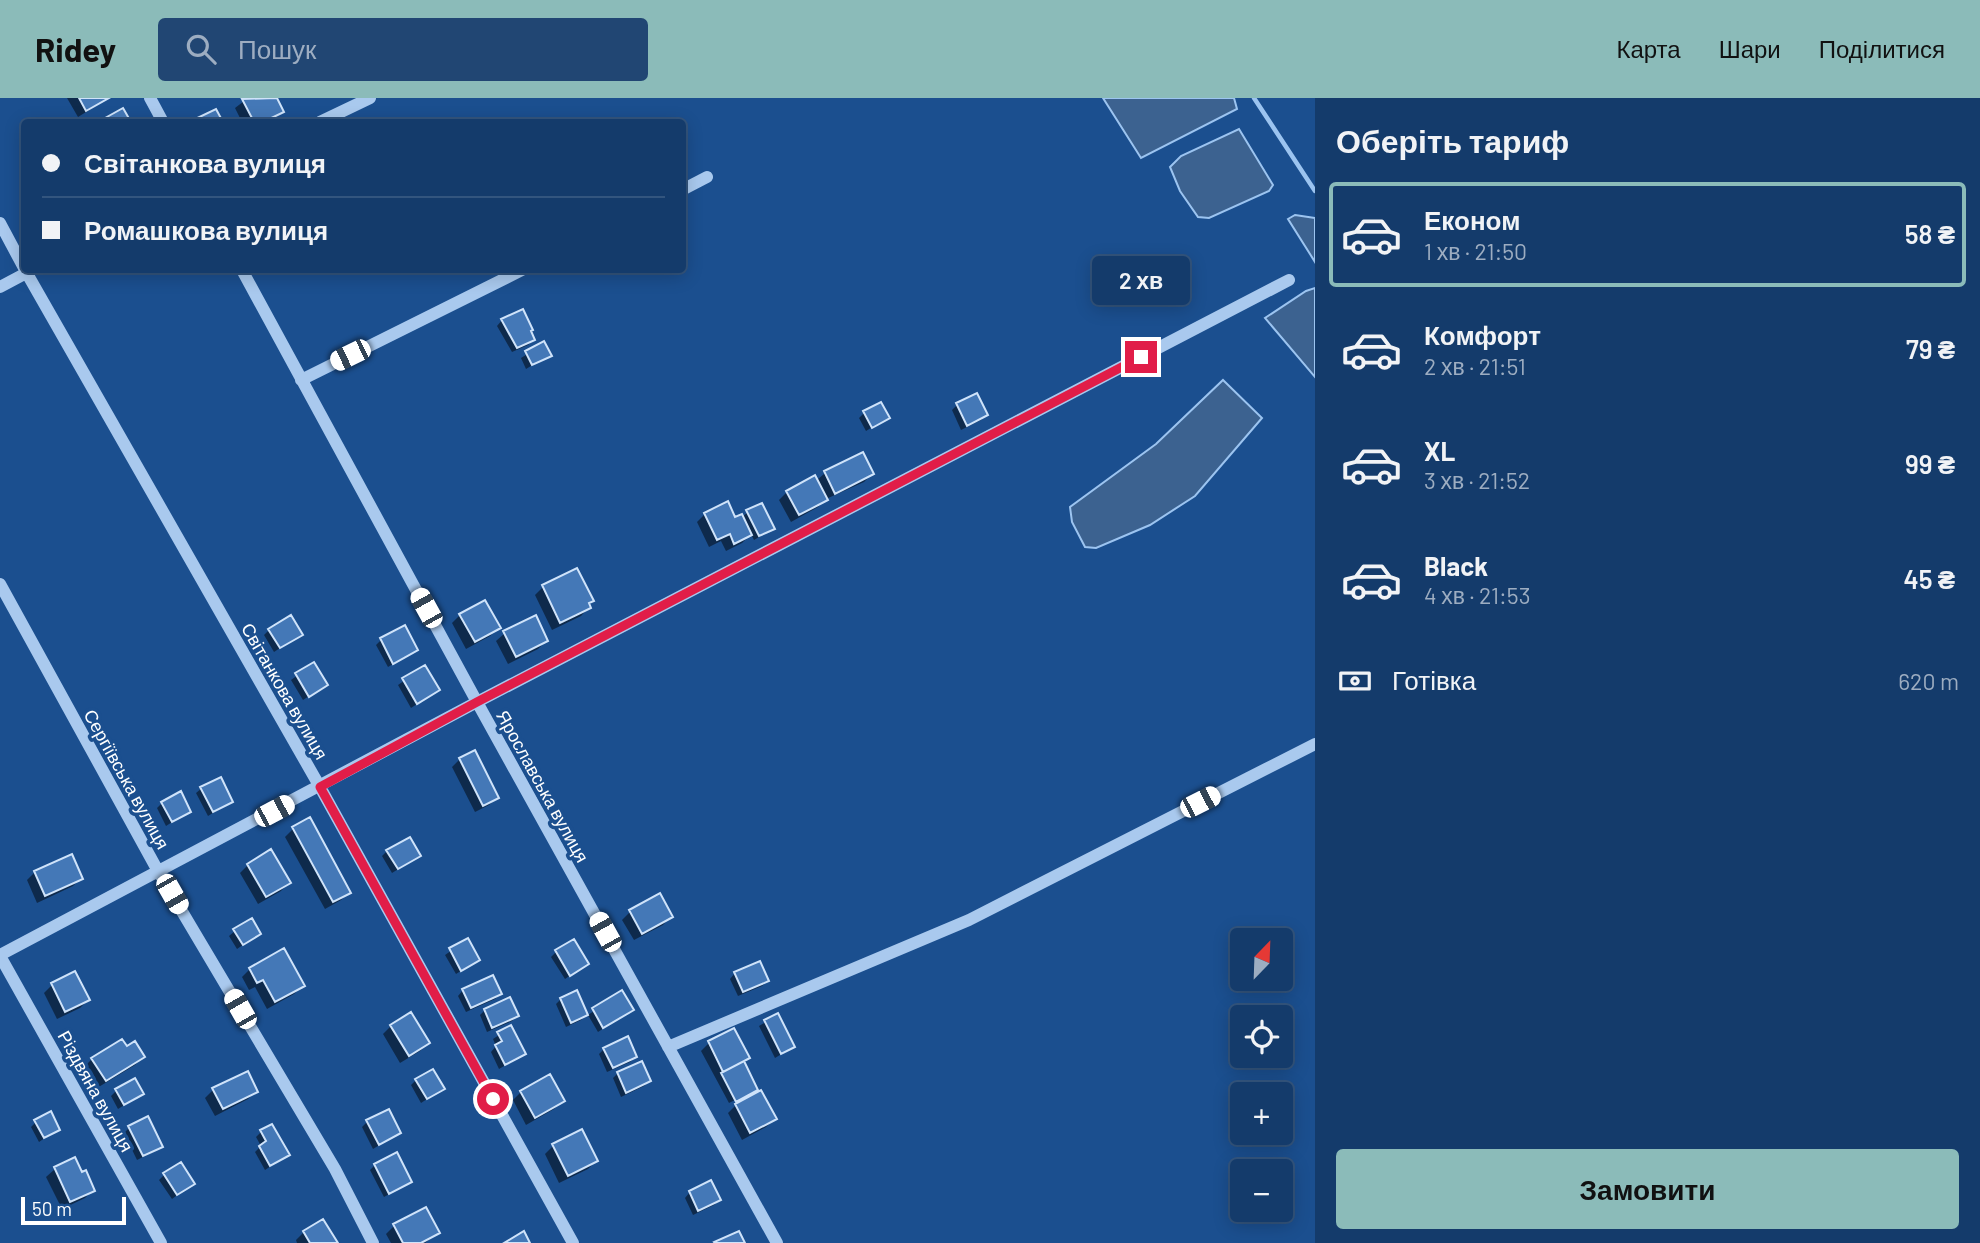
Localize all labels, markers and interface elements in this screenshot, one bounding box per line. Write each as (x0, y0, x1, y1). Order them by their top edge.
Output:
search box (158, 18, 648, 81)
text: Ridey (35, 29, 116, 69)
icon: search (182, 30, 220, 68)
text: Пошук (238, 33, 316, 64)
text: Карта (1616, 34, 1681, 63)
text: Шари (1719, 34, 1781, 63)
text: Поділитися (1819, 34, 1945, 63)
text: Оберіть тариф (1336, 121, 1569, 159)
text: Світанкова вулиця (84, 147, 326, 178)
icon: car (1340, 203, 1403, 266)
text: Економ (1424, 204, 1520, 235)
text: Ромашкова вулиця (84, 214, 328, 245)
text: 58 ₴ (1905, 218, 1955, 249)
text: 1 хв · 21:50 (1424, 237, 1527, 265)
callout: 2 хв (1092, 256, 1190, 304)
text: 2 хв (1119, 266, 1163, 294)
icon: car (1340, 318, 1403, 381)
text: Комфорт (1424, 319, 1541, 350)
text: 79 ₴ (1906, 333, 1955, 364)
car (327, 336, 374, 374)
route end (1125, 341, 1157, 373)
text: 2 хв · 21:51 (1424, 352, 1526, 380)
icon: car (1340, 433, 1403, 496)
text: XL (1424, 435, 1455, 466)
text: 99 ₴ (1905, 448, 1955, 479)
text: 3 хв · 21:52 (1424, 466, 1530, 494)
icon: car (1340, 548, 1403, 611)
text: Black (1424, 550, 1488, 581)
text: 45 ₴ (1903, 563, 1955, 594)
text: 4 хв · 21:53 (1424, 581, 1531, 609)
car (407, 585, 446, 631)
street label: Світанкова вулиця (237, 619, 333, 763)
icon: cash (1336, 662, 1374, 700)
text: Готівка (1392, 664, 1476, 695)
text: 620 m (1898, 667, 1959, 695)
street label: Сергіївська вулиця (79, 705, 175, 853)
street label: Ярославська вулиця (492, 706, 594, 866)
car (1177, 783, 1224, 821)
car (251, 792, 298, 830)
car (153, 871, 192, 917)
car (586, 909, 625, 955)
north arrow (1230, 928, 1293, 990)
map controls (1230, 928, 1293, 1222)
car (221, 986, 260, 1032)
button: locate (1230, 1005, 1293, 1068)
street label: Різдвяна вулиця (54, 1026, 138, 1156)
button: + (1230, 1082, 1293, 1145)
route start (477, 1083, 509, 1115)
button: Замовити (1336, 1149, 1959, 1229)
button: − (1230, 1159, 1293, 1222)
scale bar (21, 1194, 126, 1226)
text: 50 m (32, 1197, 72, 1220)

